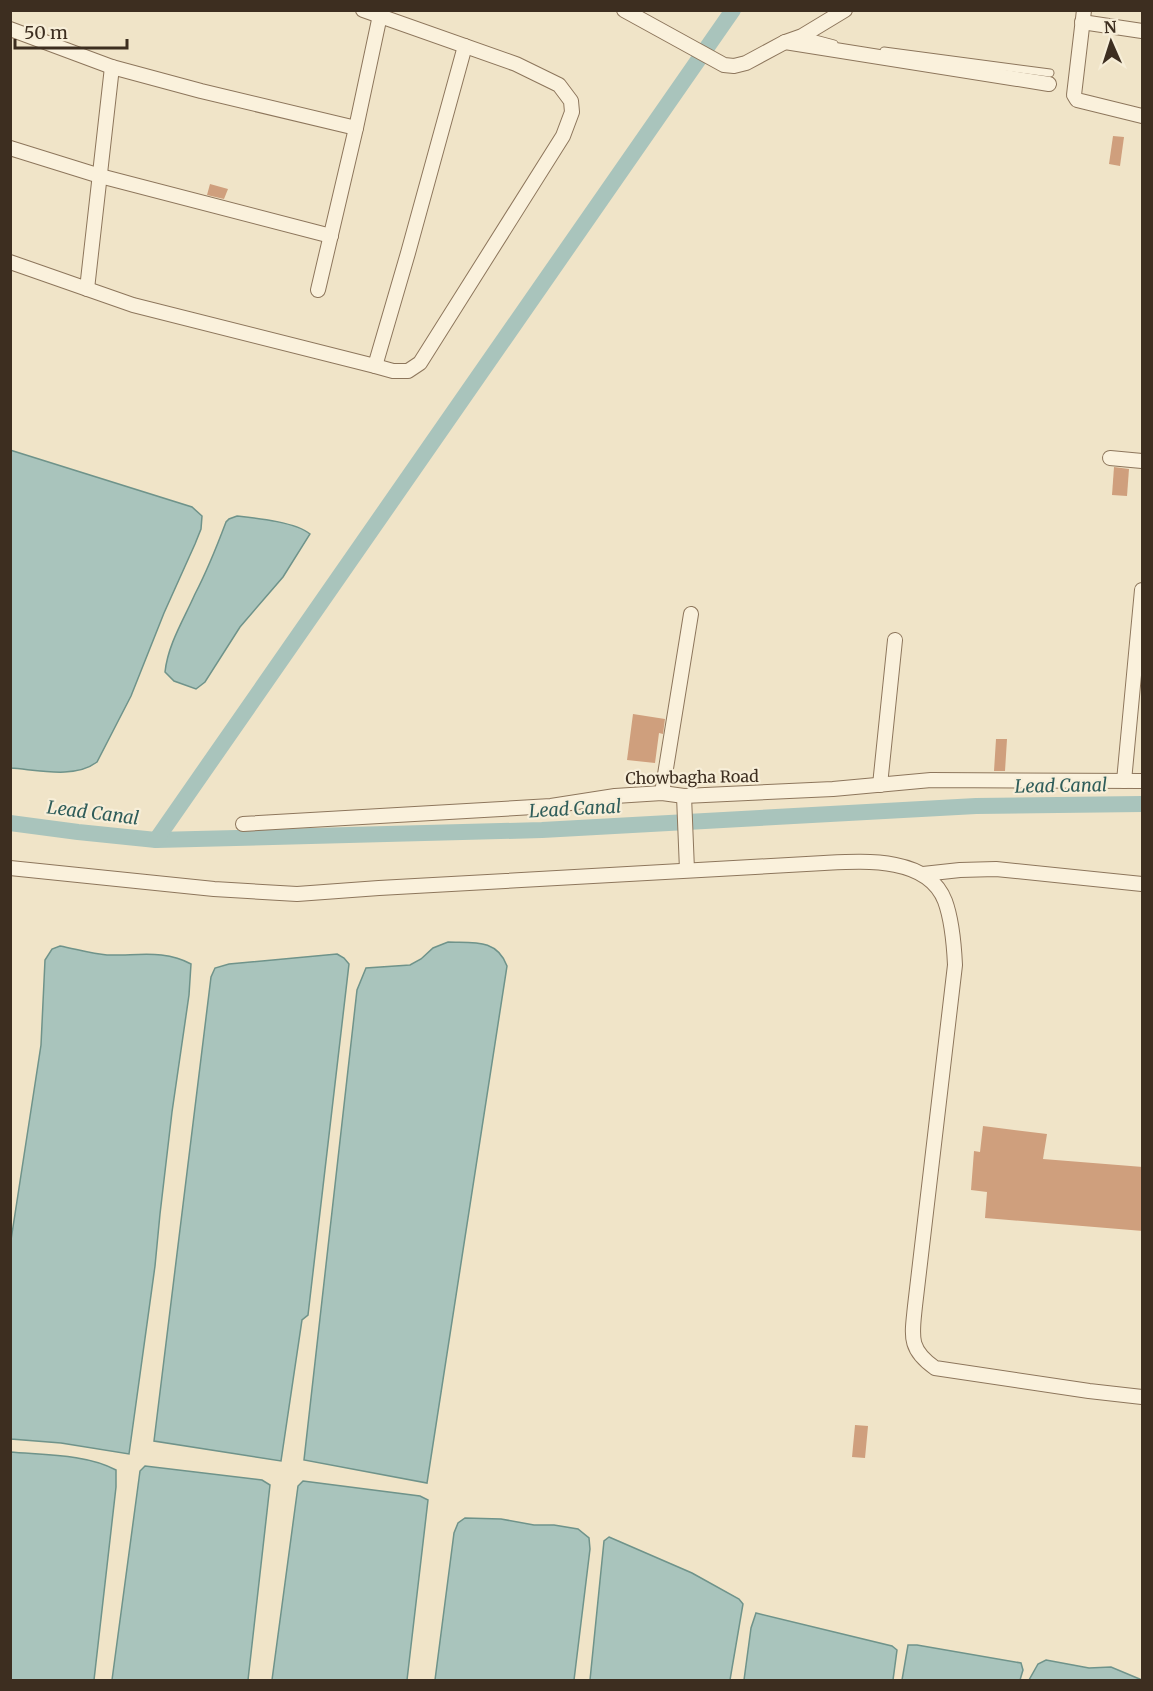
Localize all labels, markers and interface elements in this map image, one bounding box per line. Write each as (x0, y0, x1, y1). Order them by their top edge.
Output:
scale bar (15, 12, 128, 50)
north arrow (1081, 12, 1141, 72)
text: N (1103, 17, 1117, 37)
text: 50 m (24, 21, 68, 44)
street label: Chowbagha Road (625, 766, 759, 788)
water label: Lead Canal (1015, 773, 1107, 798)
water label: Lead Canal (46, 795, 140, 830)
water label: Lead Canal (528, 795, 622, 822)

